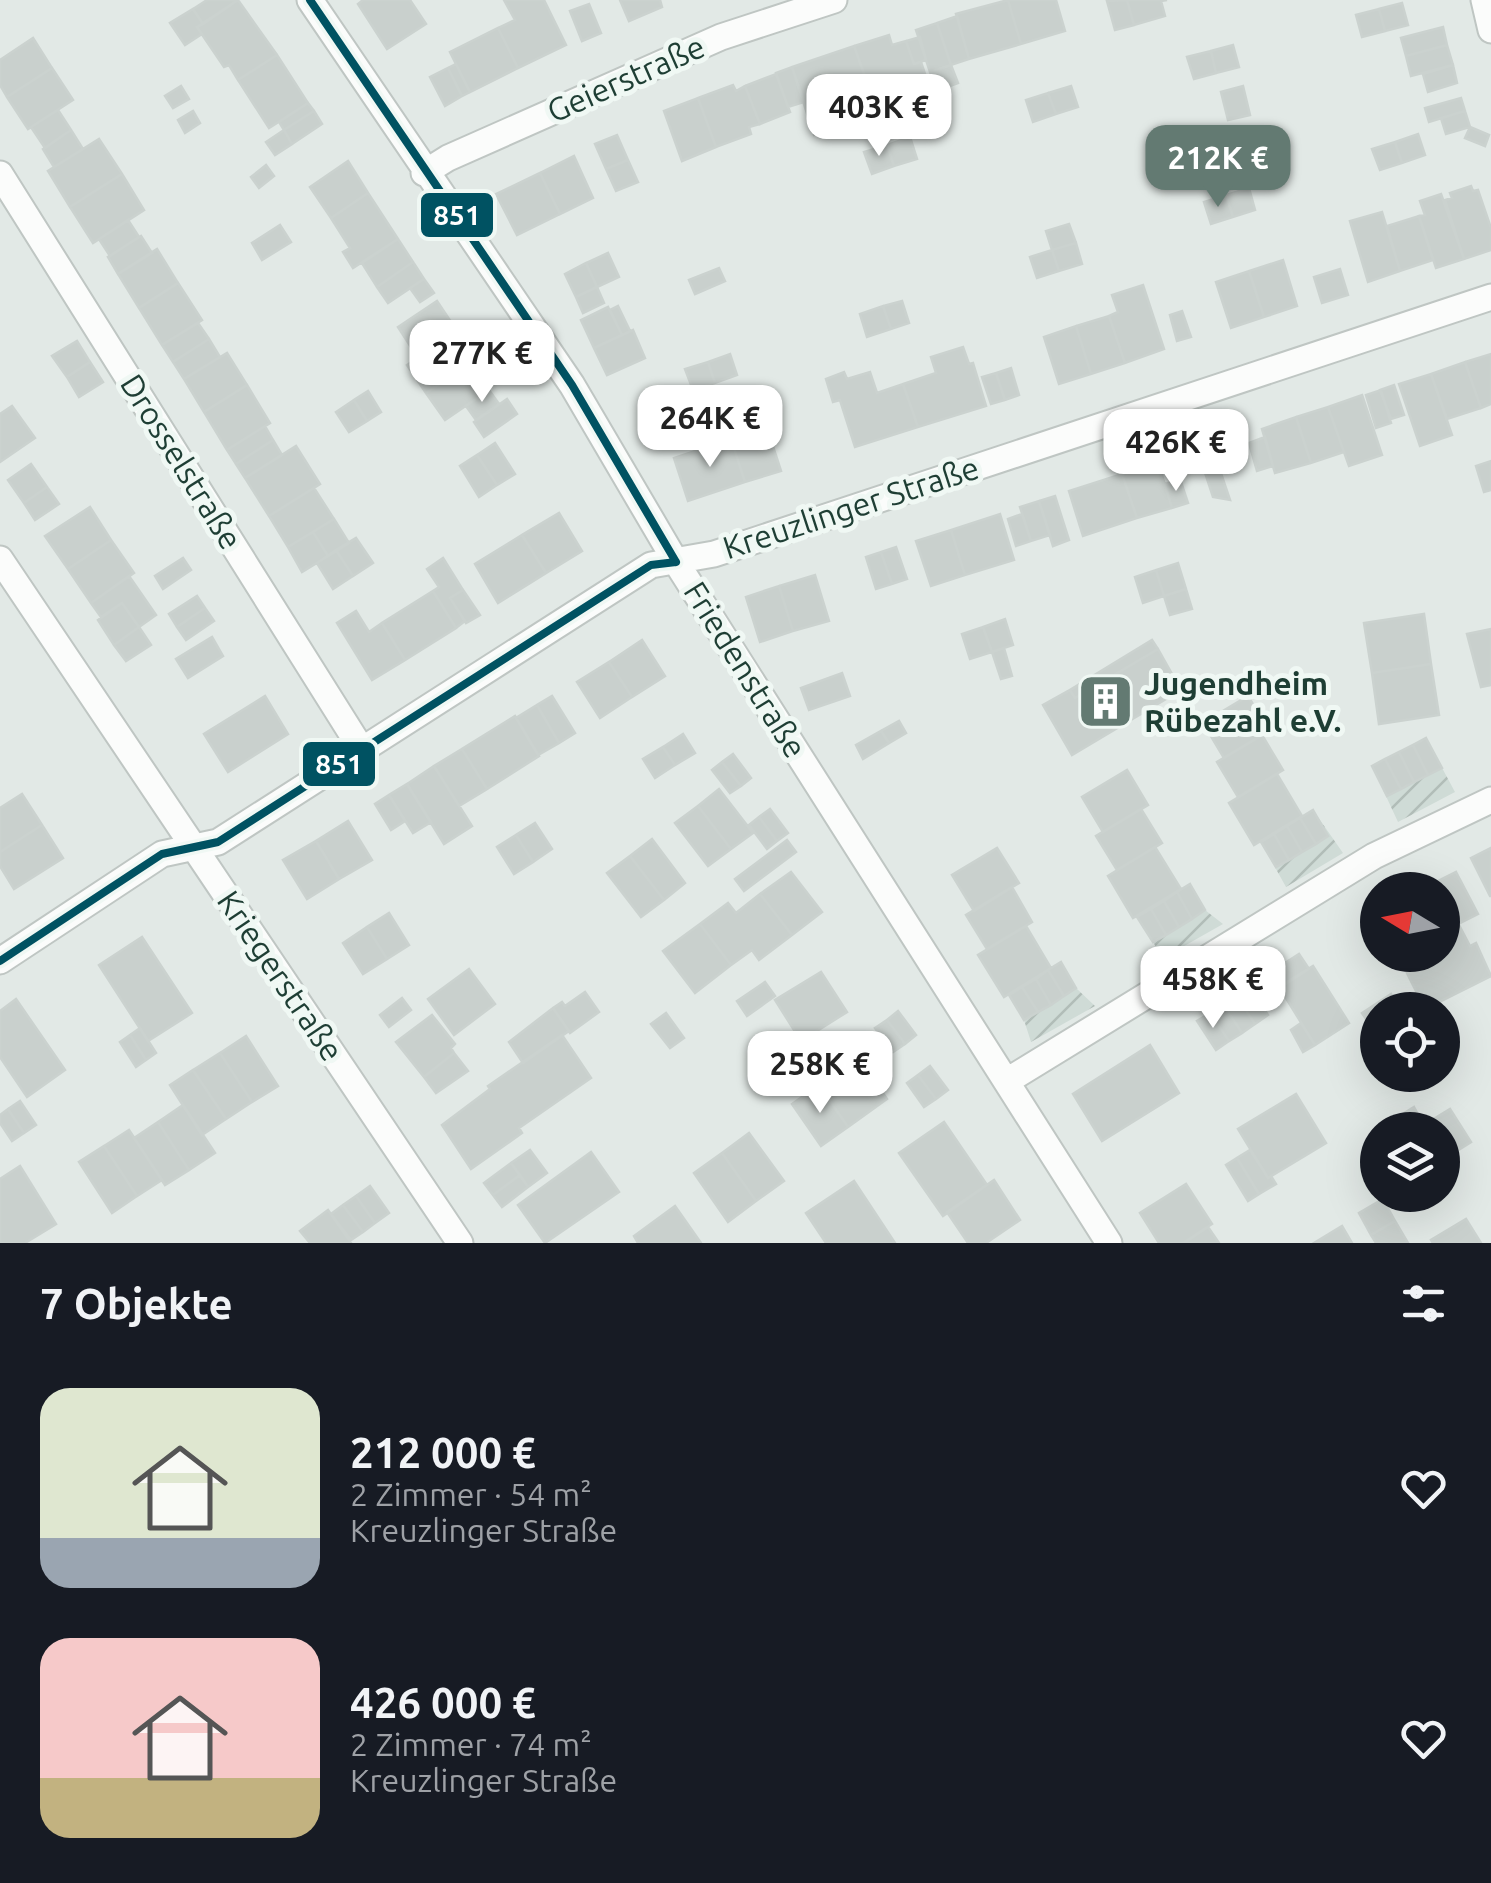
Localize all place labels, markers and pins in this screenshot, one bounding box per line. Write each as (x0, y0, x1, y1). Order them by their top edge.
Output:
pin: 403K € (798, 74, 960, 159)
pin: 212K € (1137, 125, 1299, 210)
pin: 277K € (401, 320, 563, 405)
pin: 264K € (629, 385, 791, 470)
pin: 426K € (1095, 409, 1257, 494)
place label: Jugendheim Rübezahl e.V. (1144, 665, 1341, 738)
building icon: Jugendheim Rübezahl e.V. (1075, 672, 1135, 732)
pin: 458K € (1132, 946, 1294, 1031)
pin: 258K € (739, 1031, 901, 1116)

